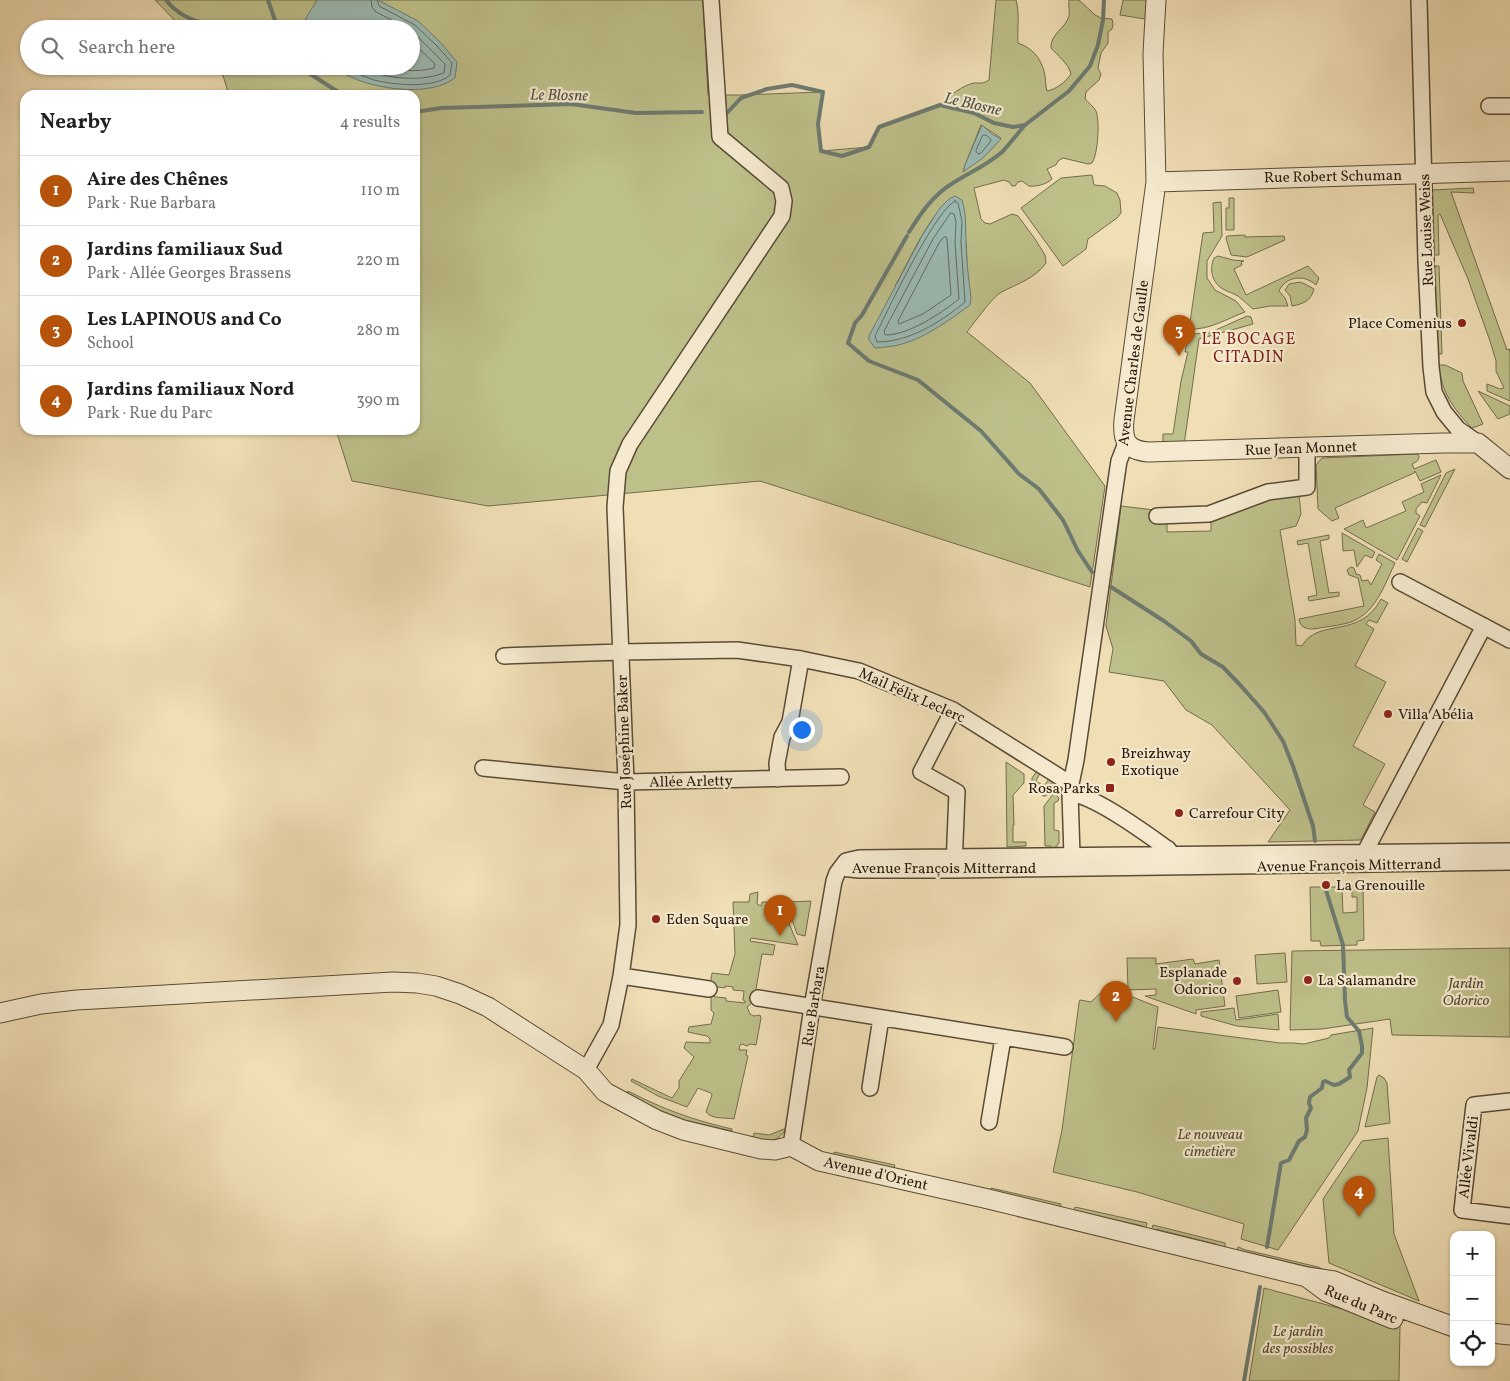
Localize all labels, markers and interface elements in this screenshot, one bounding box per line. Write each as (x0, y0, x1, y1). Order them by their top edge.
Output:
search box (20, 20, 420, 75)
icon: search (38, 34, 66, 62)
text: Search here (78, 35, 175, 61)
water label: Le Blosne (530, 84, 588, 108)
water label: Le Blosne (942, 88, 1004, 122)
text: Nearby (40, 108, 111, 137)
text: 4 results (340, 112, 400, 134)
street label: Rue Robert Schuman (1264, 166, 1402, 189)
text: Aire des Chênes (87, 167, 228, 193)
street label: Rue Louise Weiss (1415, 173, 1440, 287)
text: 1 (53, 180, 59, 202)
text: 110 m (361, 180, 400, 202)
text: Park · Rue Barbara (87, 193, 216, 215)
text: Jardins familiaux Sud (87, 237, 283, 263)
text: 2 (52, 250, 60, 272)
text: 220 m (356, 250, 400, 272)
text: Park · Allée Georges Brassens (87, 263, 291, 285)
street label: Avenue Charles de Gaulle (1114, 279, 1155, 447)
text: Les LAPINOUS and Co (87, 307, 282, 333)
place label: Place Comenius (1348, 314, 1452, 335)
pin: 3 (1163, 315, 1195, 356)
marker: Place Comenius (1456, 317, 1468, 329)
text: 3 (52, 320, 60, 342)
text: 280 m (356, 320, 400, 342)
district label: LE BOCAGE CITADIN (1202, 329, 1296, 369)
text: School (87, 333, 134, 355)
text: Jardins familiaux Nord (87, 377, 294, 403)
text: 4 (51, 390, 61, 412)
text: 390 m (357, 390, 400, 412)
text: Park · Rue du Parc (87, 403, 212, 425)
street label: Rue Jean Monnet (1245, 437, 1358, 462)
street label: Mail Félix Leclerc (855, 664, 968, 729)
street label: Rue Joséphine Baker (613, 674, 638, 809)
place label: Villa Abélia (1398, 705, 1474, 726)
marker: Villa Abélia (1382, 708, 1394, 720)
your location (789, 717, 815, 743)
place label: Breizhway Exotique (1121, 744, 1191, 782)
marker: Breizhway Exotique (1105, 756, 1117, 768)
street label: Allée Arletty (649, 771, 733, 794)
place label: Rosa Parks (1028, 779, 1100, 800)
marker: Rosa Parks (1104, 782, 1116, 794)
place label: Carrefour City (1189, 804, 1285, 825)
marker: Carrefour City (1173, 807, 1185, 819)
street label: Avenue François Mitterrand (1257, 854, 1442, 879)
street label: Avenue François Mitterrand (852, 859, 1036, 880)
place label: La Grenouille (1336, 876, 1425, 897)
marker: La Grenouille (1320, 879, 1332, 891)
pin: 1 (764, 895, 796, 936)
place label: Eden Square (666, 910, 748, 931)
marker: Eden Square (650, 913, 662, 925)
place label: Esplanade Odorico (1159, 963, 1227, 1001)
street label: Rue Barbara (798, 964, 831, 1048)
place label: La Salamandre (1318, 971, 1416, 992)
marker: La Salamandre (1302, 974, 1314, 986)
park label: Jardin Odorico (1443, 974, 1490, 1012)
marker: Esplanade Odorico (1231, 975, 1243, 987)
pin: 2 (1100, 981, 1132, 1022)
street label: Allée Vivaldi (1454, 1115, 1485, 1200)
park label: Le nouveau cimetière (1177, 1125, 1243, 1163)
street label: Avenue d'Orient (821, 1152, 930, 1197)
pin: 4 (1343, 1176, 1375, 1217)
map controls (1450, 1231, 1495, 1366)
button: + (1450, 1231, 1495, 1276)
button: − (1450, 1276, 1495, 1321)
street label: Rue du Parc (1320, 1280, 1401, 1330)
button: locate (1450, 1321, 1495, 1366)
park label: Le jardin des possibles (1262, 1322, 1334, 1360)

